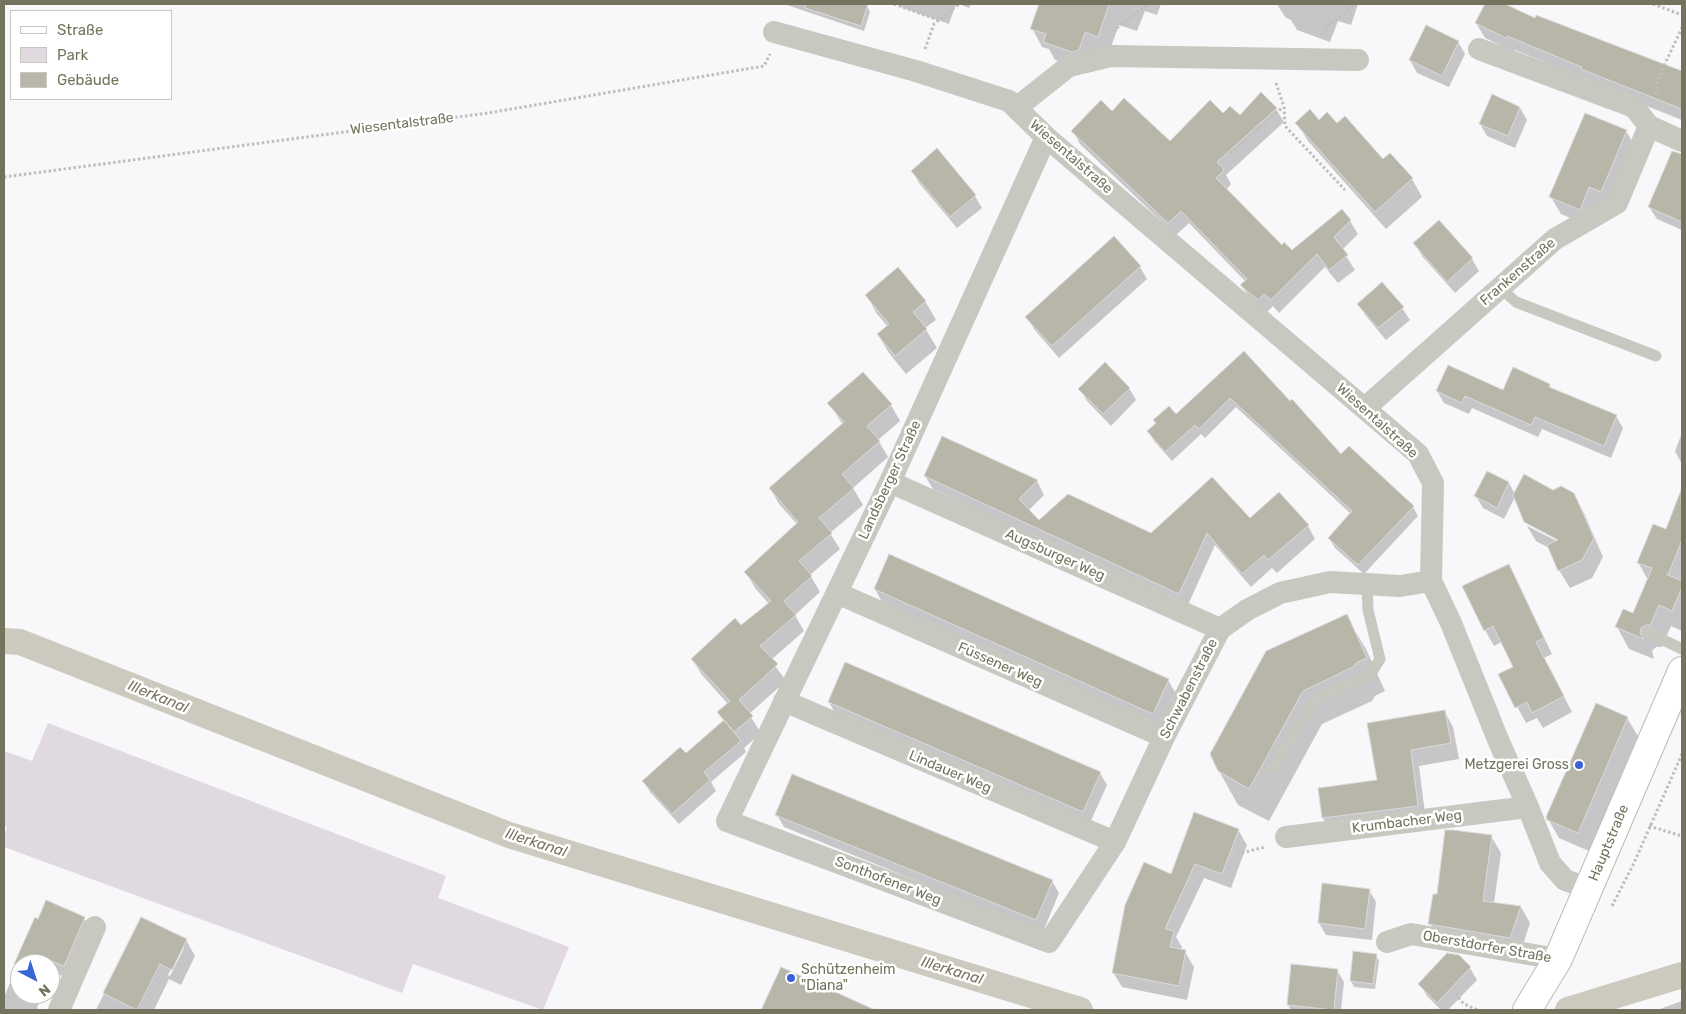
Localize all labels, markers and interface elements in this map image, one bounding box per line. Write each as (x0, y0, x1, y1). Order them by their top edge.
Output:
legend (10, 10, 172, 100)
text: Straße (57, 21, 103, 39)
text: Park (57, 46, 88, 64)
text: Gebäude (57, 71, 119, 89)
street label: Wiesentalstraße (349, 109, 455, 139)
street label: Wiesentalstraße (1026, 117, 1116, 197)
street label: Frankenstraße (1477, 235, 1559, 309)
street label: Wiesentalstraße (1333, 380, 1421, 462)
street label: Landsberger Straße (855, 418, 925, 542)
street label: Augsburger Weg (1003, 526, 1107, 584)
street label: Schwabenstraße (1157, 636, 1221, 742)
street label: Füssener Weg (955, 639, 1045, 691)
water label: Illerkanal (125, 677, 191, 717)
street label: Lindauer Weg (906, 747, 994, 797)
place label: Metzgerei Gross (1465, 757, 1569, 773)
marker: Metzgerei Gross (1573, 759, 1585, 771)
street label: Hauptstraße (1585, 802, 1633, 884)
street label: Krumbacher Weg (1351, 807, 1463, 837)
water label: Illerkanal (503, 825, 569, 861)
street label: Sonthofener Weg (833, 853, 943, 909)
street label: Oberstdorfer Straße (1421, 927, 1553, 967)
water label: Illerkanal (919, 953, 985, 989)
north arrow (10, 954, 60, 1004)
place label: Schützenheim "Diana" (801, 962, 895, 994)
marker: Schützenheim "Diana" (785, 972, 797, 984)
text: N (35, 980, 54, 1000)

